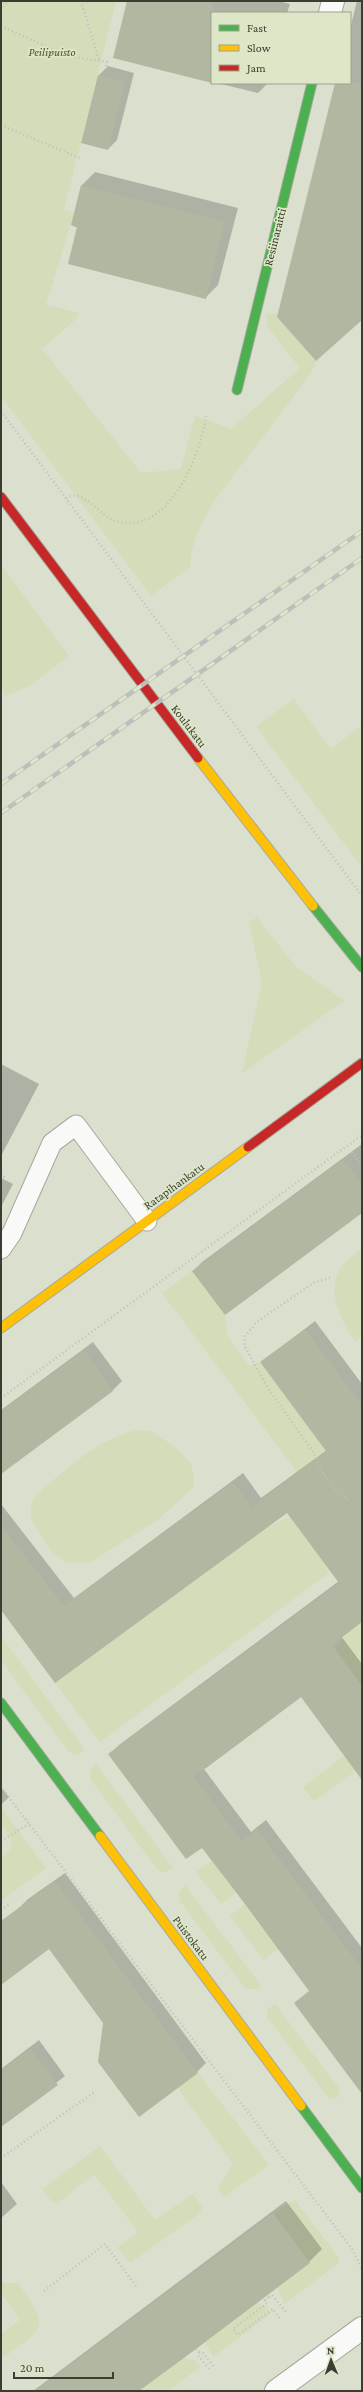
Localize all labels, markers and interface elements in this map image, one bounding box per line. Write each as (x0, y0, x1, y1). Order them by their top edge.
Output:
legend (211, 12, 351, 84)
text: Fast (247, 21, 268, 35)
text: Slow (247, 41, 271, 55)
park label: Peilipuisto (28, 45, 76, 59)
text: Jam (246, 61, 266, 75)
street label: Resiinaraitti (261, 207, 289, 267)
street label: Koulukatu (168, 702, 210, 751)
street label: Ratapihankatu (141, 1159, 207, 1213)
street label: Puistokatu (170, 1913, 213, 1963)
north arrow (311, 2340, 351, 2380)
text: N (327, 2344, 335, 2356)
scale bar (14, 2354, 113, 2380)
text: 20 m (20, 2361, 45, 2375)

